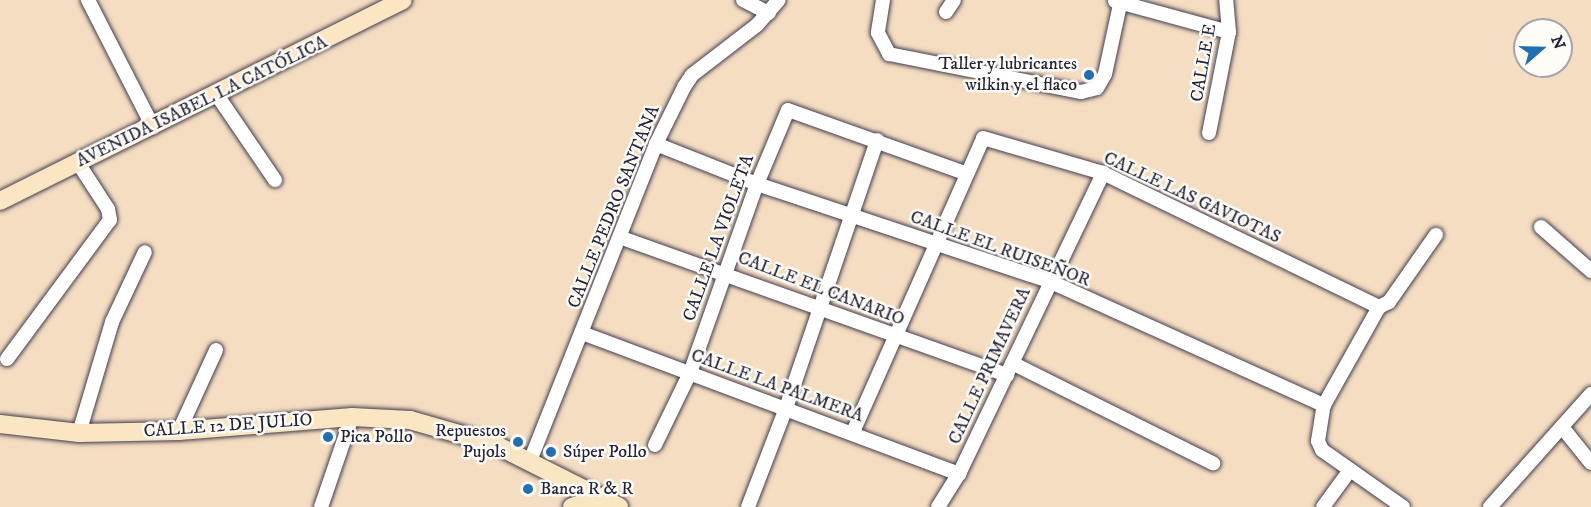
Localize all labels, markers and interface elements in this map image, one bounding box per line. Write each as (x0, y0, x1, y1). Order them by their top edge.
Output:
north arrow (1513, 18, 1573, 78)
street label: CALLE E (1187, 22, 1221, 104)
street label: AVENIDA ISABEL LA CATÓLICA (73, 32, 331, 172)
text: N (1546, 33, 1570, 52)
place label: Taller y lubricantes wilkin y el flaco (939, 54, 1077, 97)
marker: Taller y lubricantes wilkin y el flaco (1082, 68, 1096, 82)
street label: CALLE PEDRO SANTANA (563, 102, 665, 312)
street label: CALLE LAS GAVIOTAS (1100, 147, 1284, 249)
street label: CALLE LA VIOLETA (679, 152, 759, 324)
street label: CALLE EL RUISEÑOR (907, 206, 1093, 292)
street label: CALLE EL CANARIO (735, 247, 907, 331)
street label: CALLE PRIMAVERA (944, 284, 1036, 448)
street label: CALLE LA PALMERA (688, 345, 866, 427)
street label: CALLE 12 DE JULIO (143, 409, 313, 443)
place label: Repuestos Pujols (435, 421, 506, 464)
place label: Pica Pollo (340, 426, 413, 448)
marker: Pica Pollo (321, 430, 335, 444)
marker: Repuestos Pujols (511, 435, 525, 449)
place label: Súper Pollo (563, 441, 646, 463)
marker: Súper Pollo (544, 445, 558, 459)
place label: Banca R & R (540, 478, 633, 500)
marker: Banca R & R (521, 482, 535, 496)

